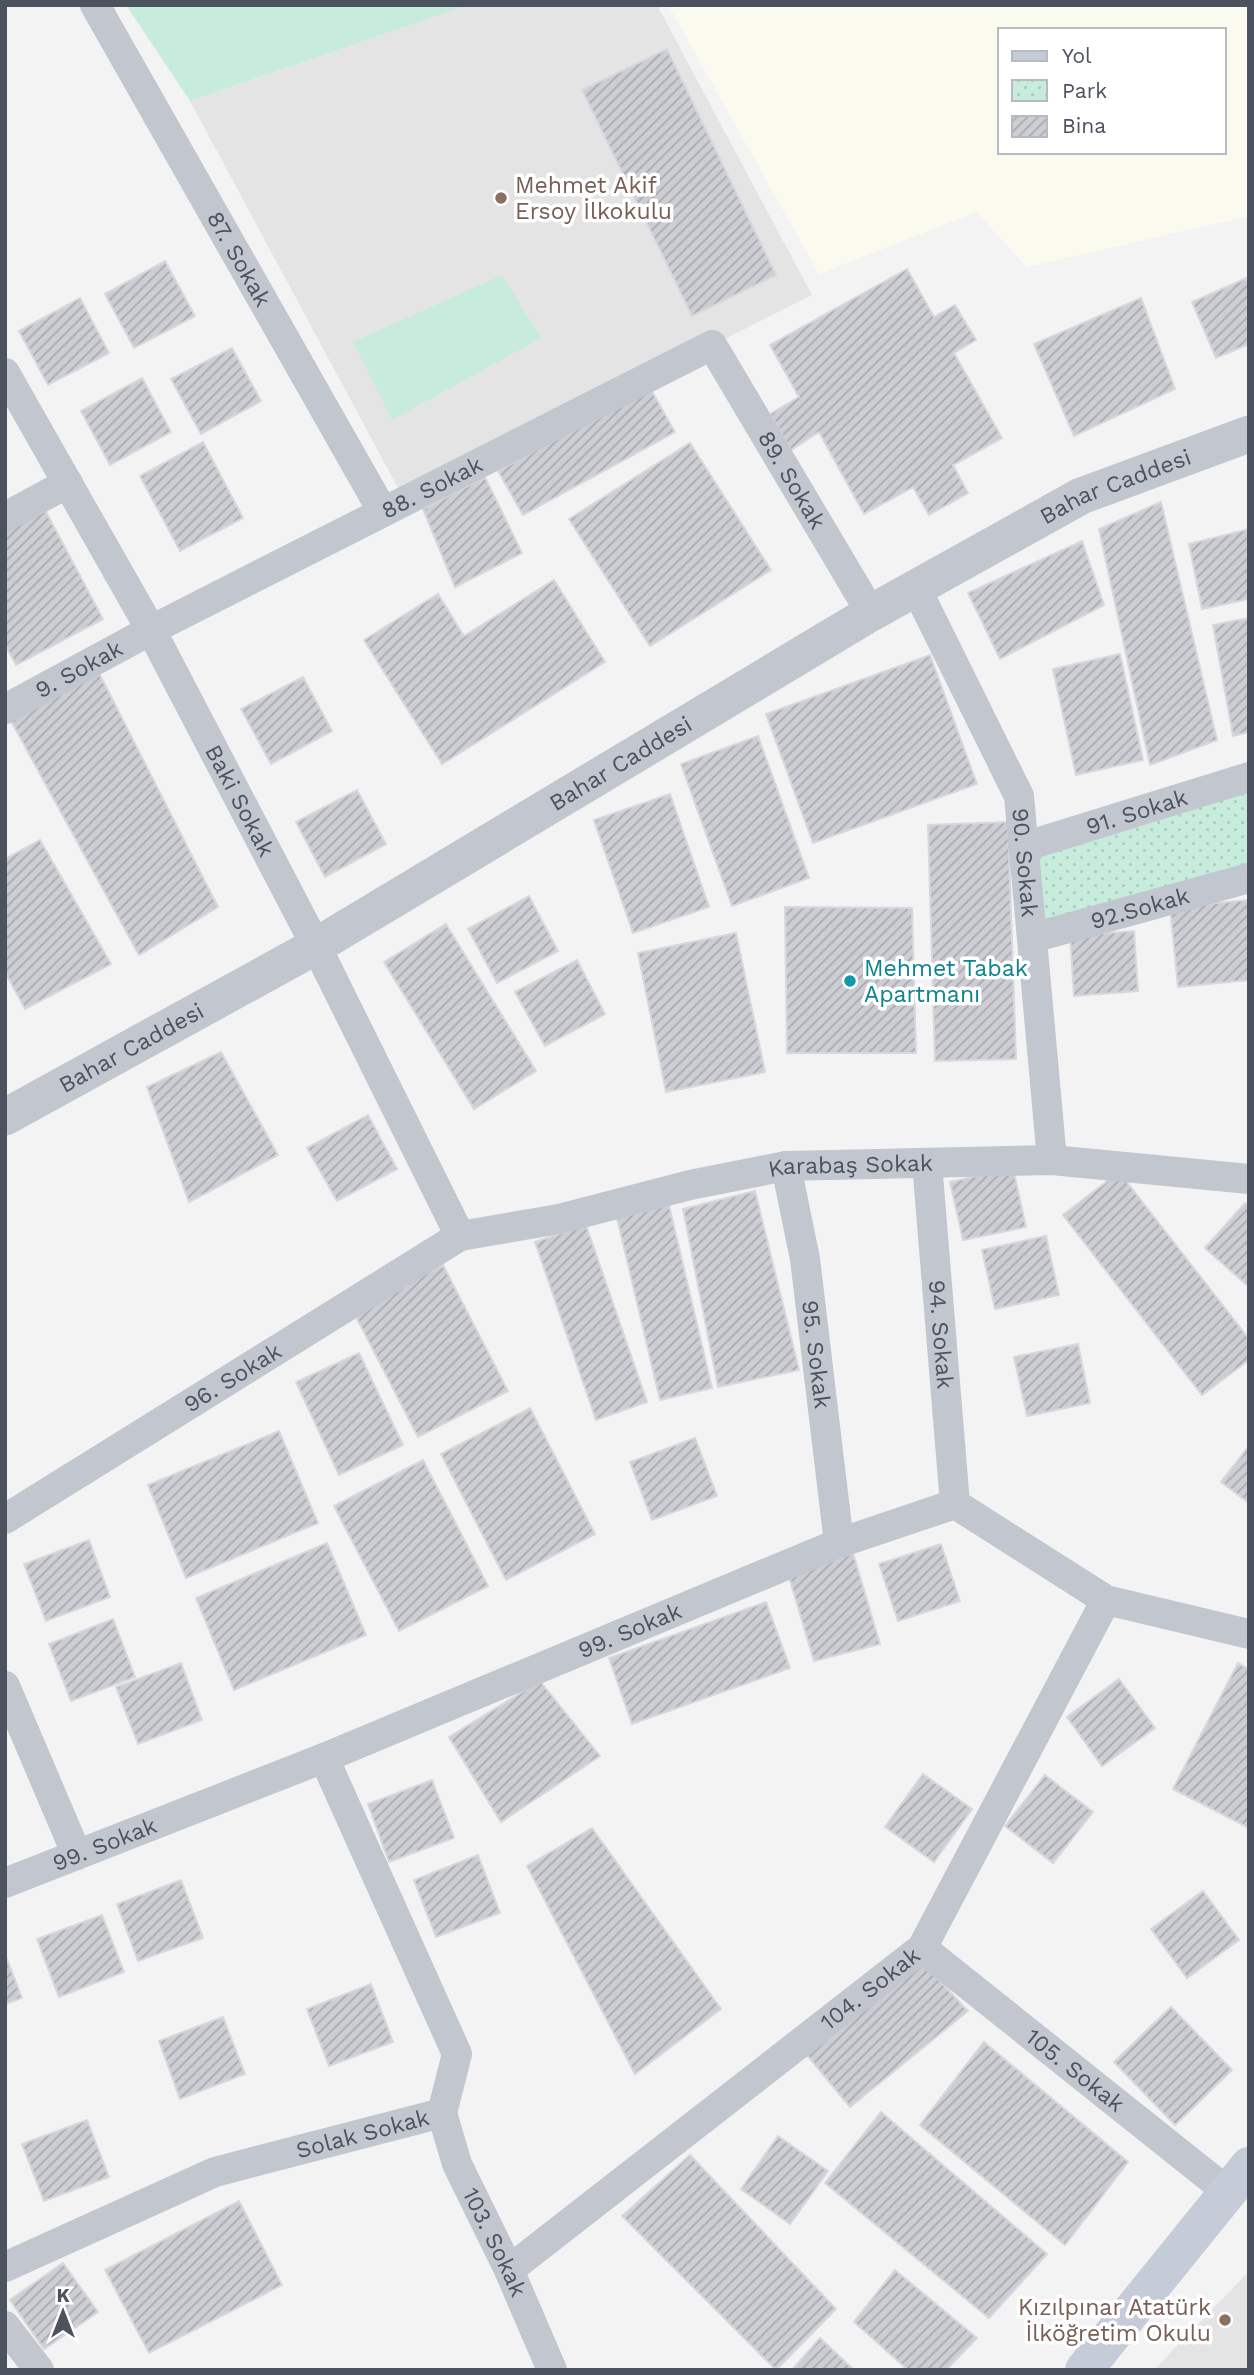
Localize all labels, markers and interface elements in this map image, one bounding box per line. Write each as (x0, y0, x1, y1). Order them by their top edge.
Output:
legend (998, 28, 1226, 154)
text: Yol (1062, 43, 1092, 68)
text: Park (1062, 78, 1107, 103)
text: Bina (1062, 113, 1106, 138)
place label: Mehmet Akif Ersoy İlkokulu (515, 172, 672, 225)
marker: Mehmet Akif Ersoy İlkokulu (493, 190, 509, 206)
street label: 87. Sokak (201, 206, 277, 311)
street label: 89. Sokak (752, 426, 832, 534)
street label: Bahar Caddesi (1035, 443, 1195, 530)
street label: 88. Sokak (377, 450, 487, 524)
street label: 9. Sokak (31, 634, 127, 704)
street label: Bahar Caddesi (544, 710, 697, 816)
street label: Baki Sokak (200, 740, 280, 861)
street label: 91. Sokak (1083, 783, 1191, 840)
street label: 90. Sokak (1007, 807, 1043, 918)
street label: 92.Sokak (1088, 882, 1192, 935)
place label: Mehmet Tabak Apartmanı (864, 955, 1028, 1008)
marker: Mehmet Tabak Apartmanı (842, 973, 858, 989)
street label: Bahar Caddesi (54, 997, 208, 1098)
street label: Karabaş Sokak (766, 1149, 933, 1183)
street label: 94. Sokak (923, 1279, 959, 1390)
street label: 95. Sokak (797, 1299, 836, 1410)
street label: 96. Sokak (179, 1337, 286, 1418)
street label: 99. Sokak (574, 1597, 686, 1664)
street label: 99. Sokak (49, 1811, 161, 1877)
street label: 104. Sokak (815, 1941, 925, 2035)
street label: 105. Sokak (1021, 2023, 1130, 2118)
street label: Solak Sokak (293, 2103, 432, 2164)
street label: 103. Sokak (457, 2183, 532, 2301)
north arrow (28, 2277, 98, 2347)
text: K (56, 2284, 70, 2307)
place label: Kızılpınar Atatürk İlköğretim Okulu (1018, 2294, 1211, 2347)
marker: Kızılpınar Atatürk İlköğretim Okulu (1217, 2312, 1233, 2328)

